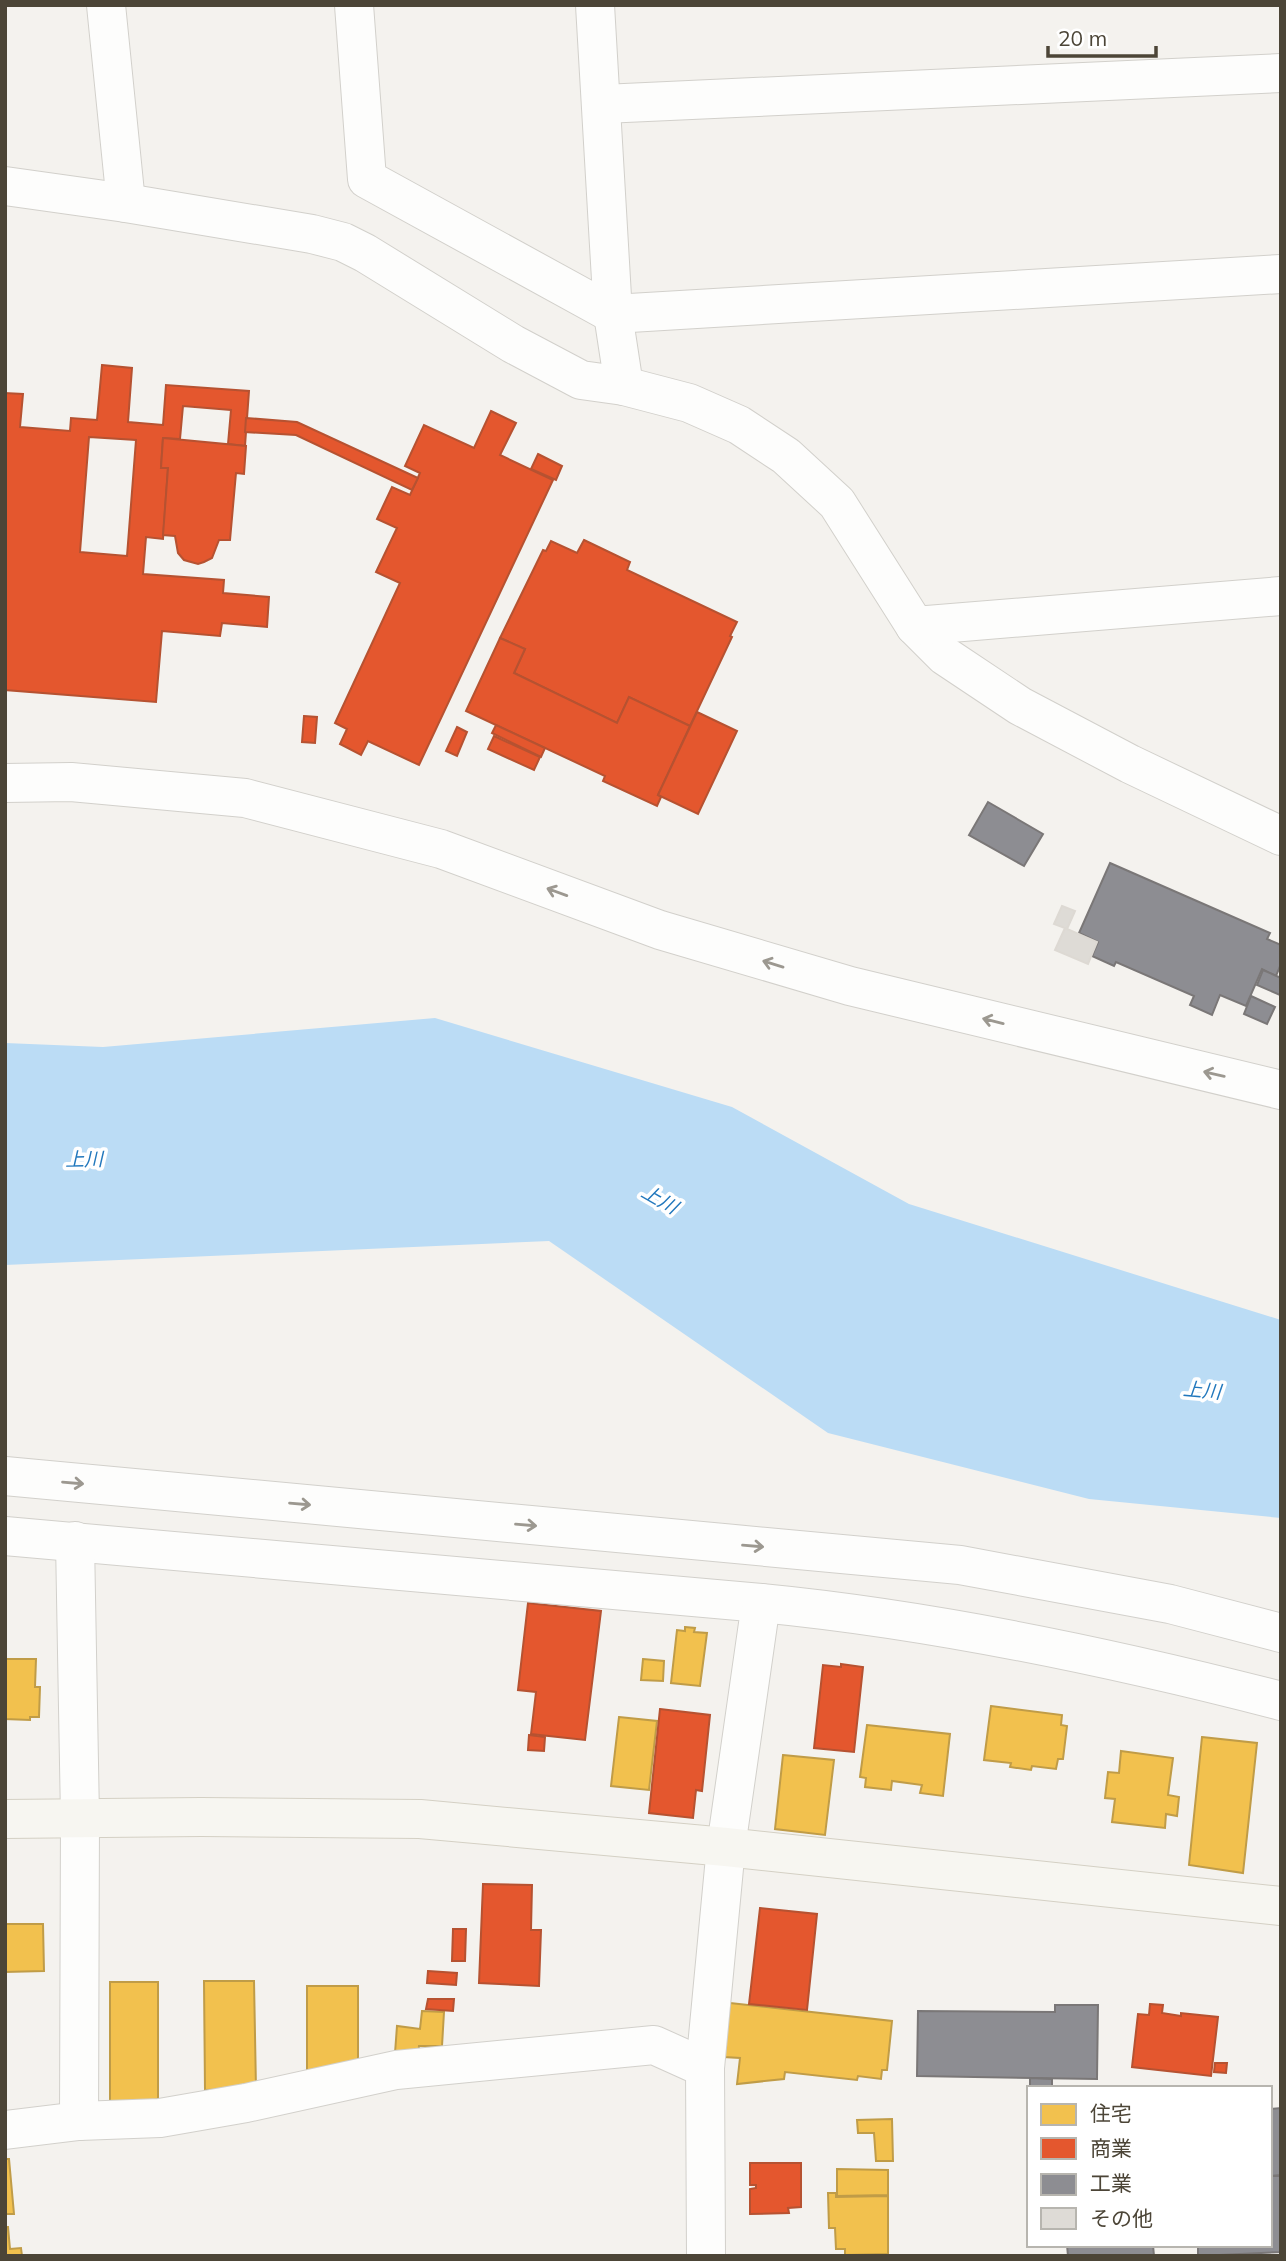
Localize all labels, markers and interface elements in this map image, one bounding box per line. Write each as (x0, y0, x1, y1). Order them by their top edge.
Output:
scale bar (1048, 14, 1156, 58)
text: 20 m (1058, 25, 1107, 51)
one-way arrow (547, 885, 569, 897)
one-way arrow (762, 956, 784, 969)
one-way arrow (982, 1014, 1005, 1027)
one-way arrow (1203, 1067, 1226, 1081)
water label: 上川 (65, 1147, 105, 1171)
water label: 上川 (638, 1179, 684, 1220)
water label: 上川 (1182, 1376, 1224, 1404)
one-way arrow (61, 1476, 84, 1489)
one-way arrow (288, 1498, 310, 1511)
one-way arrow (514, 1519, 537, 1532)
one-way arrow (741, 1540, 764, 1553)
legend (1027, 2086, 1272, 2247)
text: 住宅 (1090, 2100, 1132, 2126)
text: 商業 (1090, 2135, 1132, 2161)
text: 工業 (1090, 2170, 1132, 2196)
text: その他 (1090, 2205, 1153, 2231)

